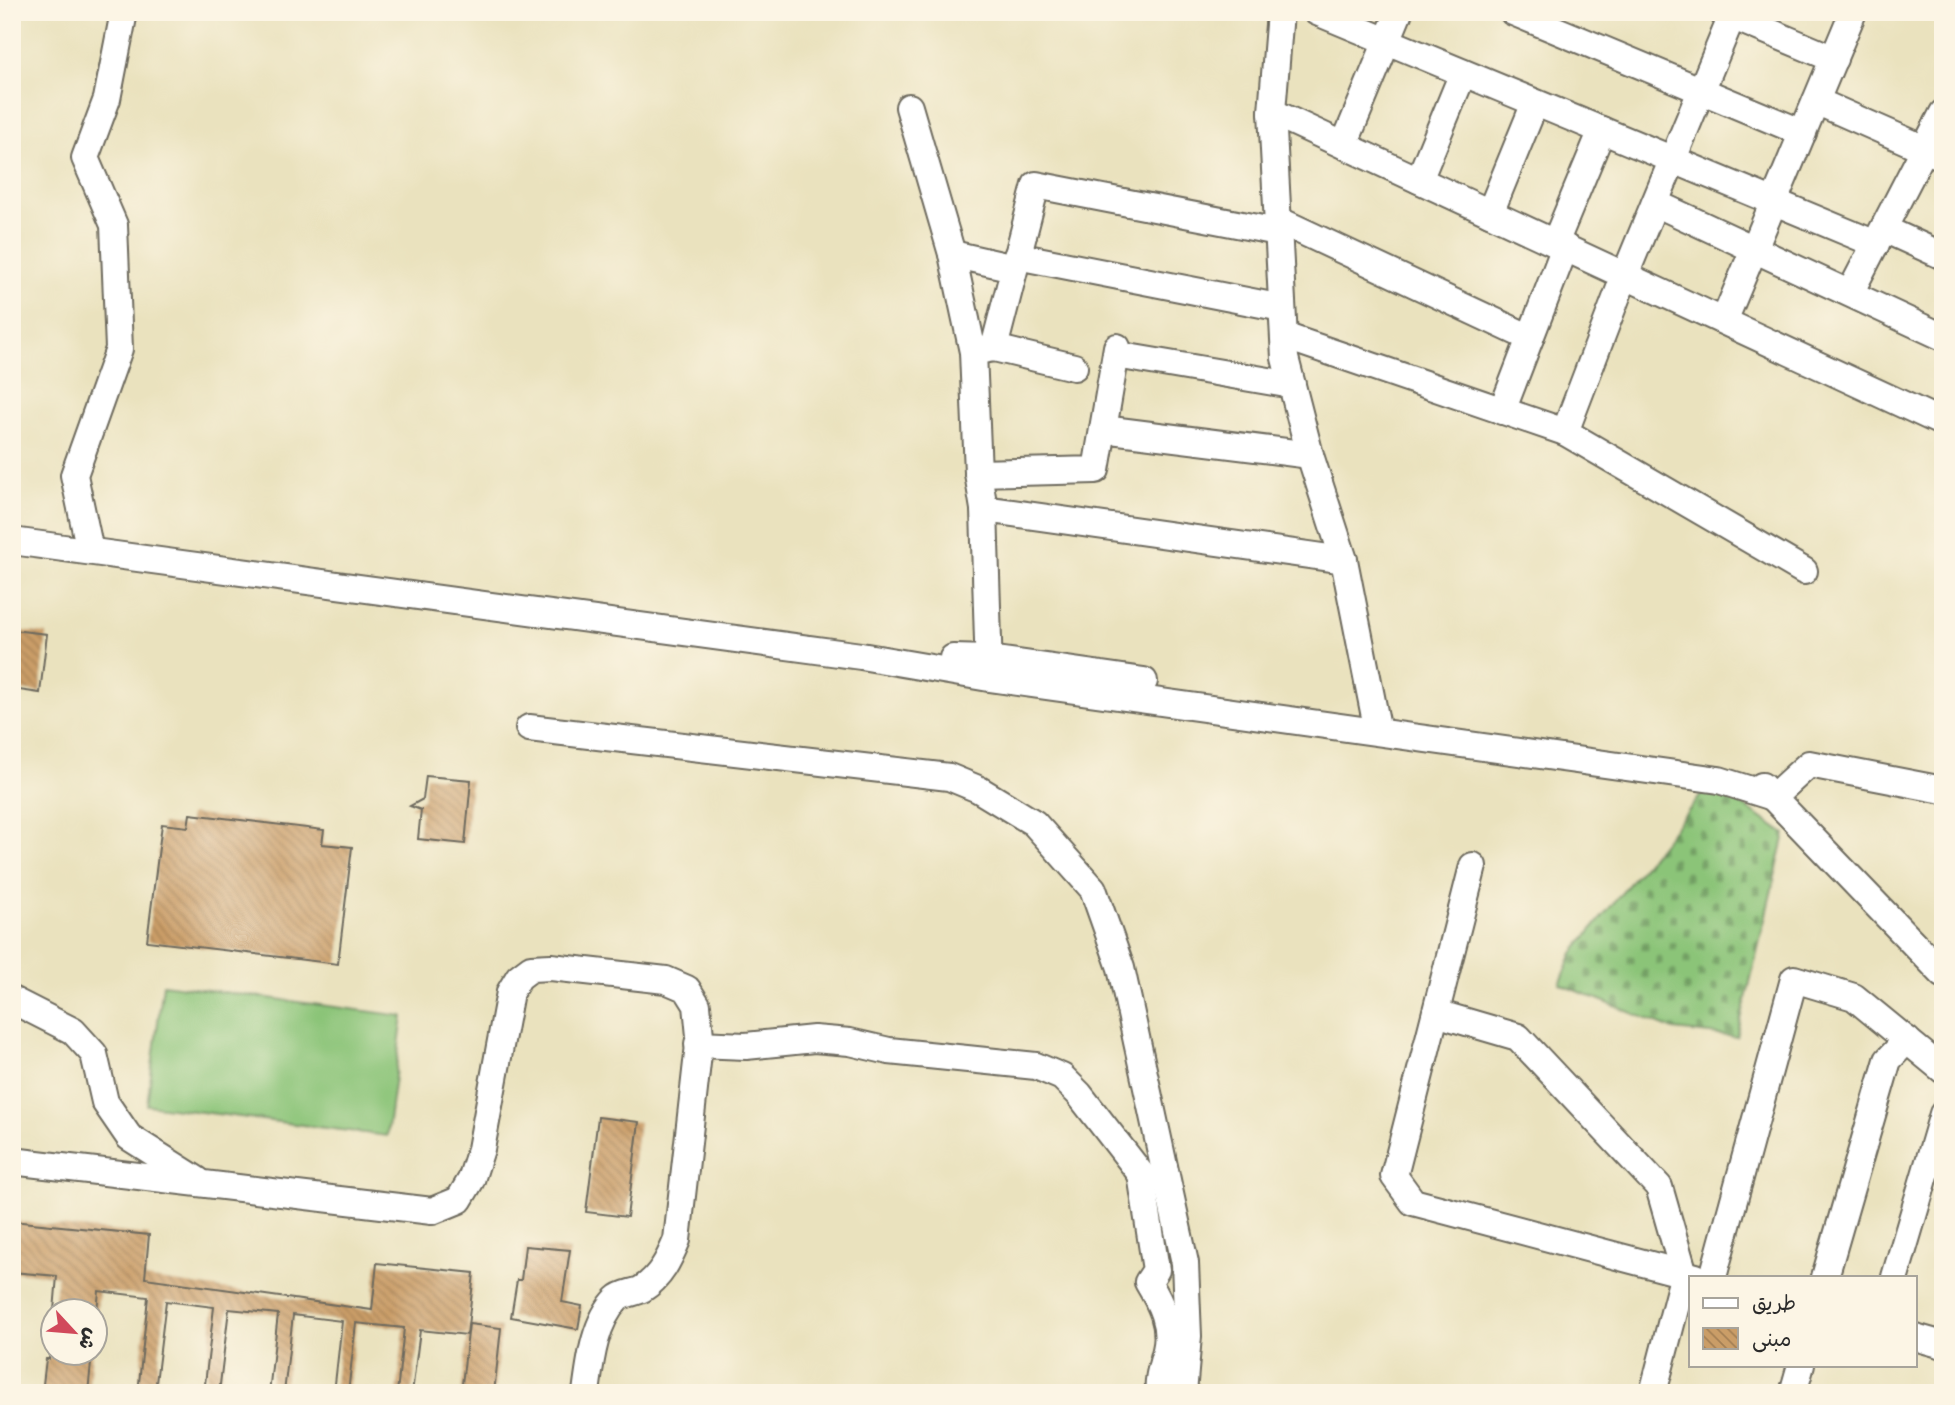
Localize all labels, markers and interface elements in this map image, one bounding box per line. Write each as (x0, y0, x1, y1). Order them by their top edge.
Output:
legend (1689, 1276, 1916, 1366)
text: طريق (1752, 1291, 1796, 1316)
north arrow (38, 1296, 108, 1366)
text: ش (73, 1324, 103, 1353)
text: مبنى (1752, 1327, 1791, 1353)

